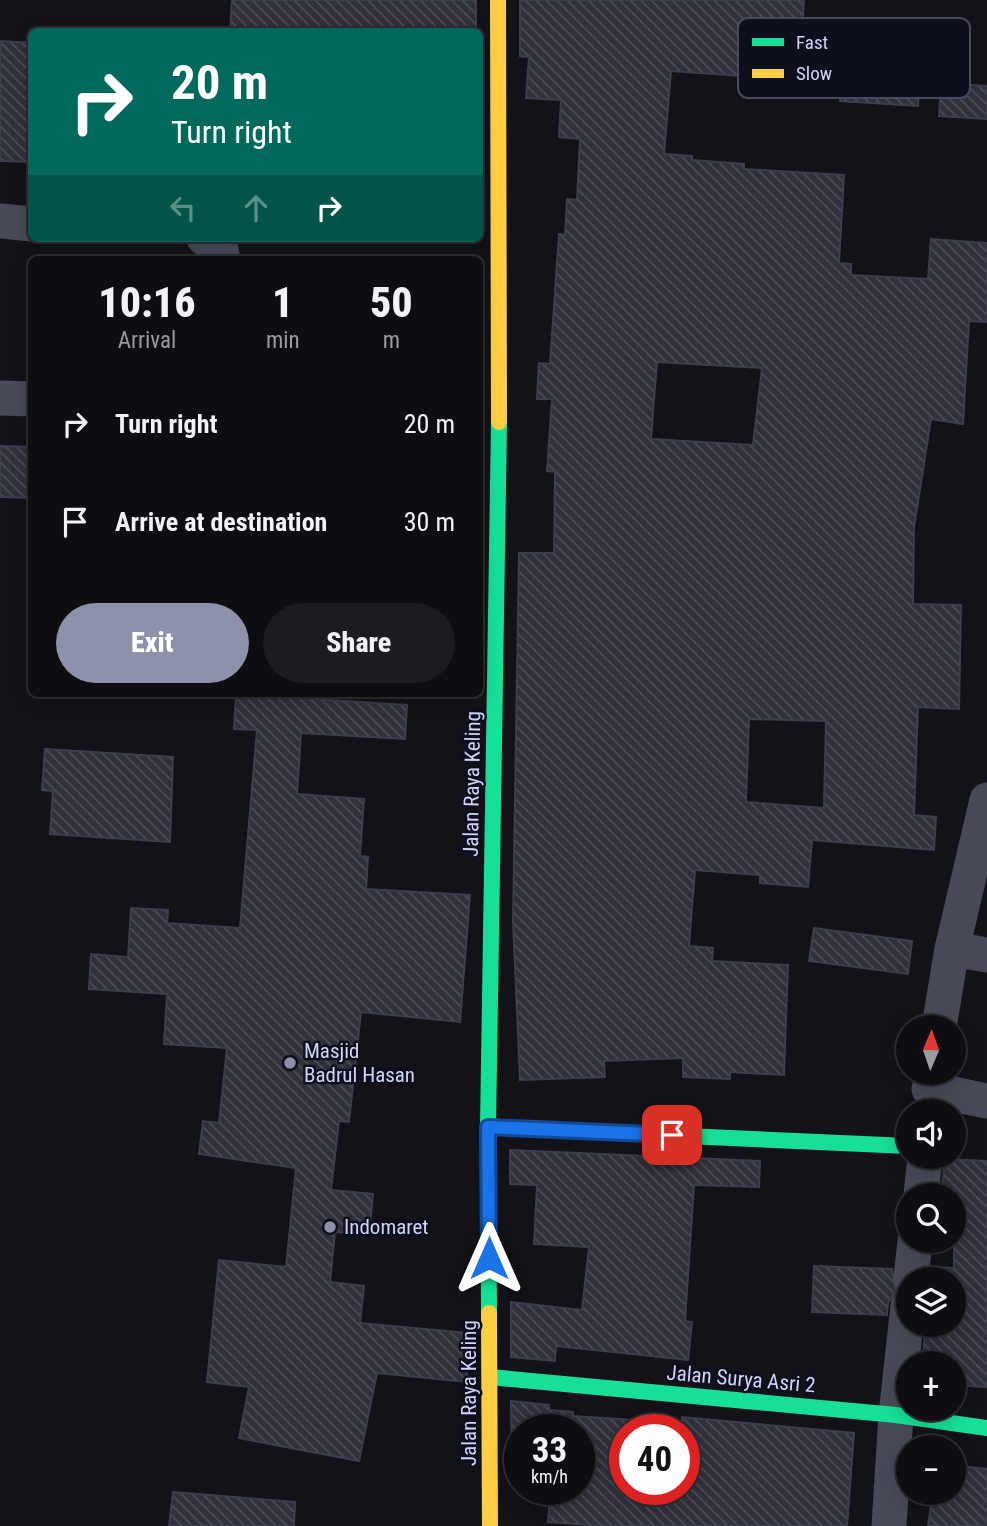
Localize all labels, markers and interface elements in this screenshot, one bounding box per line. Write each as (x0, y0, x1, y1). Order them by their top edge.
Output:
legend (738, 18, 970, 98)
text: Fast (796, 31, 828, 54)
text: 20 m (171, 54, 268, 111)
icon: right (56, 56, 147, 147)
text: Slow (796, 62, 832, 85)
text: Turn right (171, 113, 292, 151)
icon: left (164, 189, 202, 227)
icon: ahead (237, 189, 275, 227)
icon: right (310, 189, 348, 227)
text: 10:16 (98, 278, 196, 327)
text: 1 (272, 278, 293, 327)
text: 50 (370, 278, 413, 327)
text: Arrival (118, 327, 176, 354)
text: min (266, 327, 300, 354)
text: m (383, 327, 400, 354)
icon: right (56, 405, 94, 443)
text: Turn right (115, 409, 217, 439)
text: 20 m (404, 409, 455, 439)
icon: arrive (56, 503, 94, 541)
text: Arrive at destination (115, 507, 327, 537)
text: 30 m (404, 507, 455, 537)
button: Exit (56, 603, 249, 683)
button: Share (263, 603, 455, 683)
street label: Jalan Raya Keling (459, 711, 485, 857)
north arrow (896, 1015, 966, 1085)
map controls (896, 1015, 966, 1505)
place label: Masjid Badrul Hasan (304, 1039, 415, 1087)
marker: Masjid Badrul Hasan (282, 1055, 298, 1071)
button: sound (896, 1099, 966, 1169)
pin (642, 1105, 702, 1165)
icon: arrive (653, 1116, 691, 1154)
button: search (896, 1183, 966, 1253)
place label: Indomaret (344, 1215, 429, 1239)
marker: Indomaret (322, 1219, 338, 1235)
position arrow (452, 1221, 526, 1295)
button: layers (896, 1267, 966, 1337)
street label: Jalan Raya Keling (457, 1320, 481, 1466)
button: + (896, 1351, 966, 1421)
street label: Jalan Surya Asri 2 (666, 1361, 816, 1397)
speed limit sign: 40 (609, 1414, 700, 1505)
text: 33 (532, 1430, 567, 1471)
button: − (896, 1435, 966, 1505)
text: km/h (531, 1466, 568, 1487)

